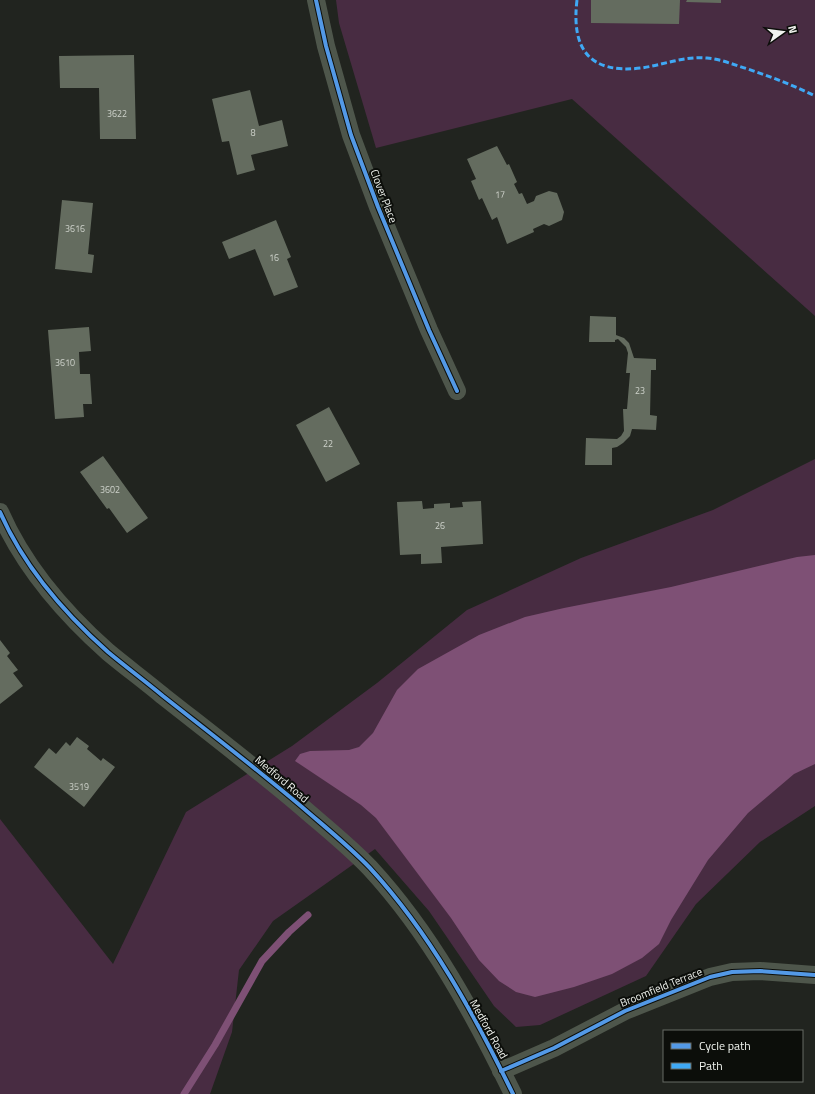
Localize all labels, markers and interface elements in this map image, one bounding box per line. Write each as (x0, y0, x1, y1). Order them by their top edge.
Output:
north arrow (763, 12, 803, 52)
text: N (784, 24, 801, 35)
house number: 3622 (107, 107, 127, 120)
house number: 8 (250, 126, 256, 139)
street label: Clover Place (366, 167, 402, 225)
house number: 17 (495, 188, 505, 201)
house number: 3616 (65, 222, 85, 235)
house number: 16 (269, 251, 279, 264)
house number: 3610 (55, 356, 75, 369)
house number: 23 (635, 384, 645, 397)
house number: 22 (323, 437, 333, 450)
house number: 3602 (100, 483, 120, 496)
house number: 26 (435, 519, 445, 532)
street label: Medford Road (252, 752, 312, 806)
house number: 3519 (69, 780, 89, 793)
street label: Broomfield Terrace (617, 963, 705, 1011)
street label: Medford Road (466, 996, 512, 1062)
legend (663, 1030, 803, 1082)
text: Cycle path (699, 1036, 751, 1055)
text: Path (699, 1056, 723, 1075)

